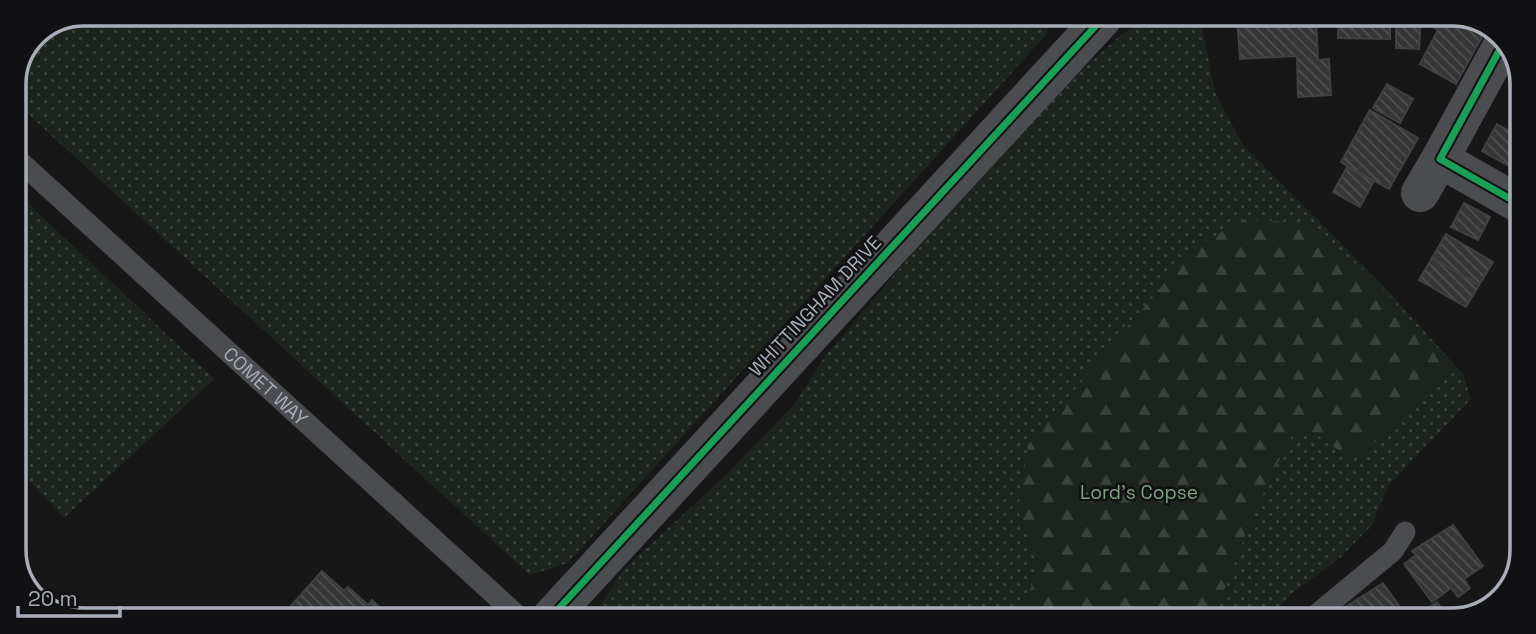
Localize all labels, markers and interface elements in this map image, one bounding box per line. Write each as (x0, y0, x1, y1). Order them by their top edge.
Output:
street label: WHITTINGHAM DRIVE (743, 230, 887, 382)
street label: COMET WAY (218, 341, 314, 431)
park label: Lord's Copse (1080, 480, 1198, 505)
scale bar (18, 574, 119, 618)
text: 20 m (28, 585, 78, 612)

